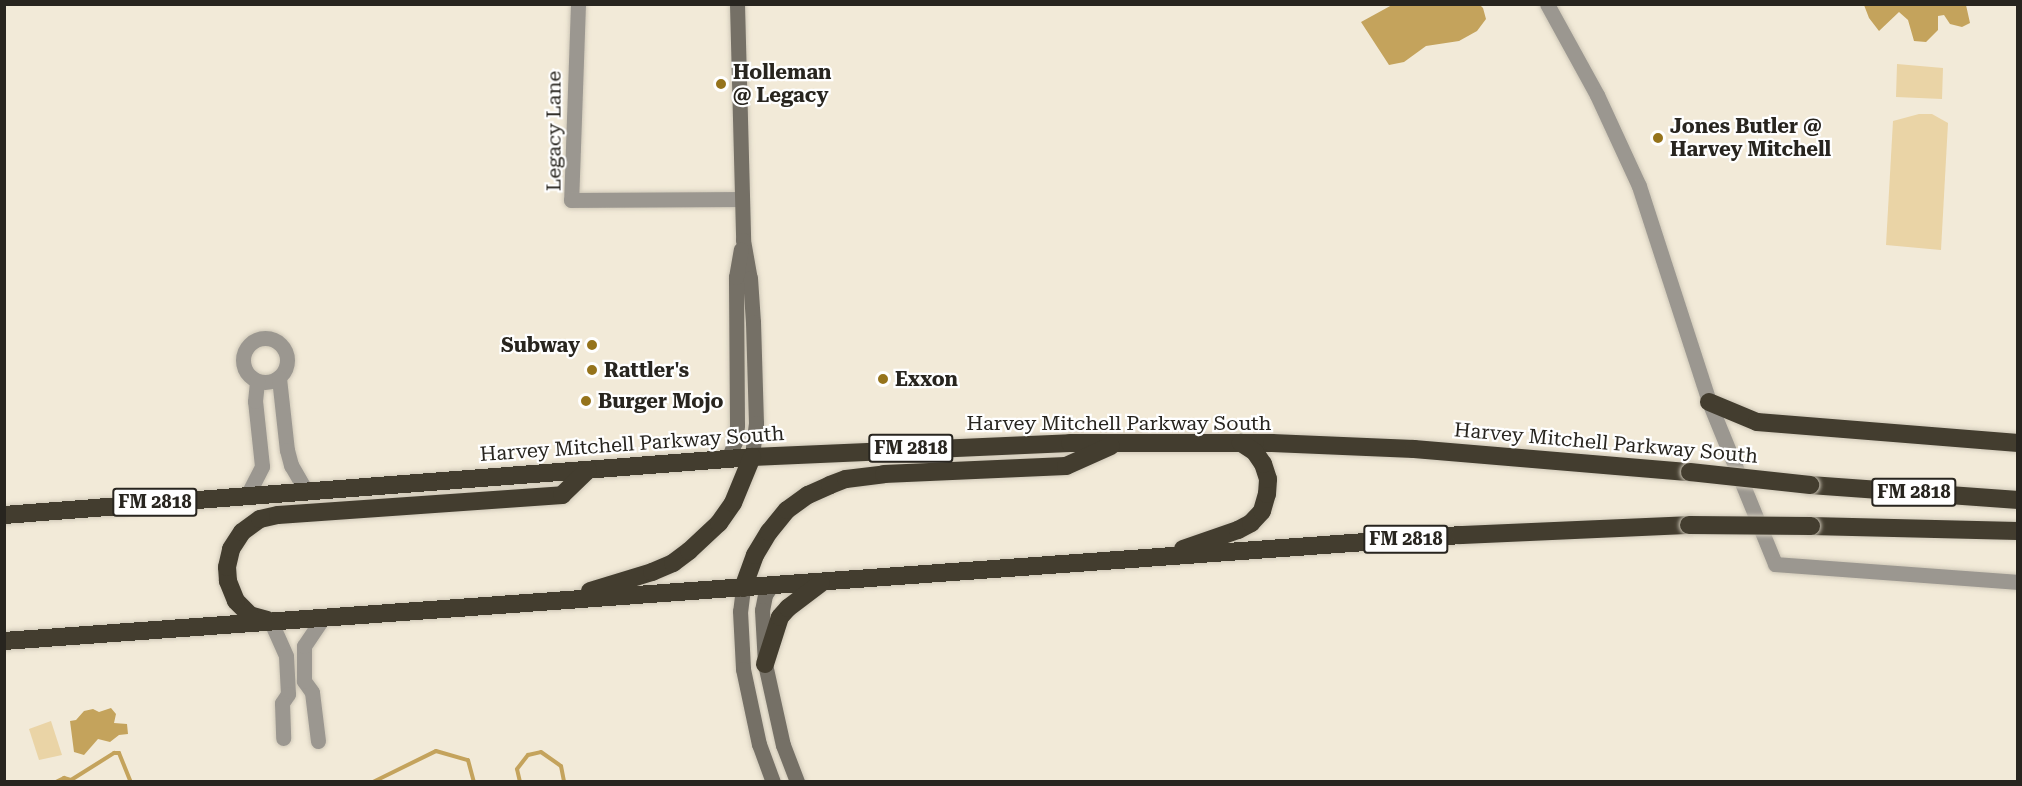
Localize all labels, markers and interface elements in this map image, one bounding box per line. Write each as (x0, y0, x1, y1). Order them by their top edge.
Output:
place label: Holleman @ Legacy (733, 60, 832, 107)
street label: Legacy Lane (542, 71, 566, 191)
marker: Holleman @ Legacy (714, 77, 728, 91)
place label: Jones Butler @ Harvey Mitchell (1670, 114, 1831, 161)
marker: Jones Butler @ Harvey Mitchell (1651, 131, 1665, 145)
place label: Subway (501, 333, 580, 357)
marker: Subway (585, 338, 599, 352)
place label: Rattler's (604, 358, 689, 382)
marker: Rattler's (585, 363, 599, 377)
place label: Exxon (895, 367, 958, 391)
marker: Exxon (876, 372, 890, 386)
place label: Burger Mojo (598, 389, 723, 413)
marker: Burger Mojo (579, 394, 593, 408)
street label: Harvey Mitchell Parkway South (967, 411, 1271, 435)
street label: Harvey Mitchell Parkway South (1453, 418, 1759, 468)
street label: Harvey Mitchell Parkway South (479, 421, 785, 467)
road number: FM 2818 (868, 433, 954, 463)
road number: FM 2818 (1870, 477, 1958, 507)
road number: FM 2818 (112, 487, 198, 517)
road number: FM 2818 (1362, 524, 1450, 554)

